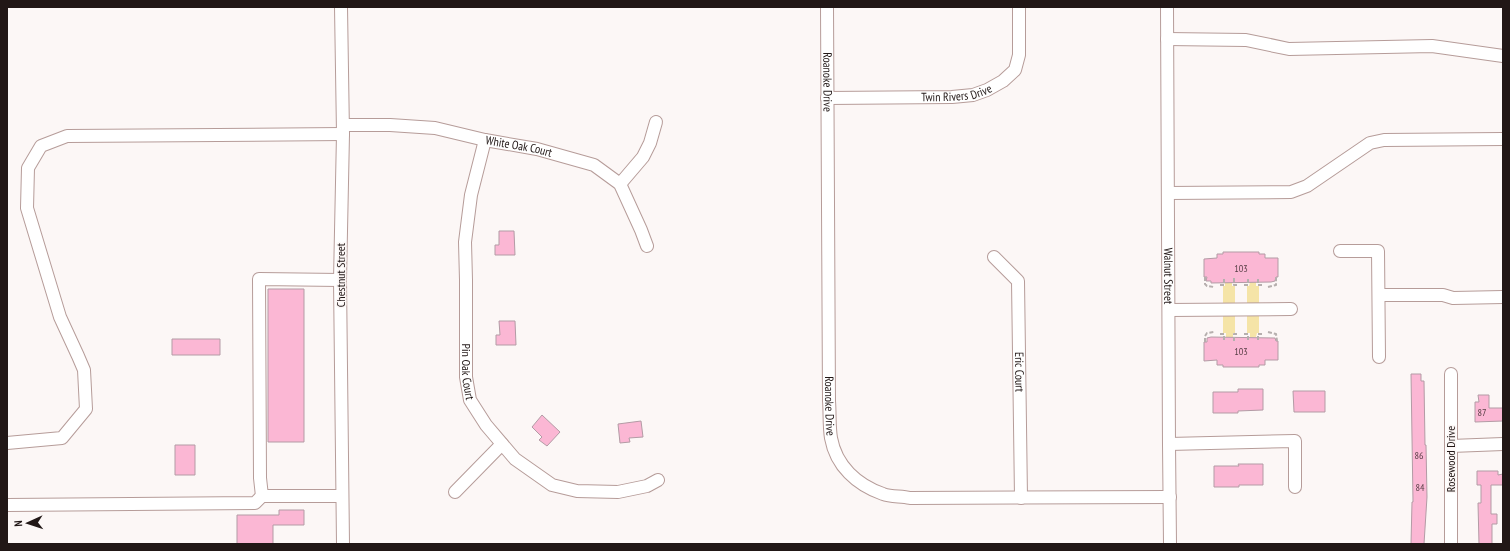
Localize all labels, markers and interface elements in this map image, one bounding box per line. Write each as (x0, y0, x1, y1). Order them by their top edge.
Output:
street label: Roanoke Drive (820, 52, 836, 112)
street label: Twin Rivers Drive (921, 81, 995, 104)
street label: White Oak Court (485, 132, 555, 160)
street label: Chestnut Street (333, 242, 348, 307)
street label: Walnut Street (1161, 248, 1176, 305)
house number: 103 (1234, 262, 1248, 275)
street label: Pin Oak Court (459, 344, 478, 402)
house number: 103 (1234, 345, 1248, 358)
street label: Eric Court (1012, 352, 1028, 393)
street label: Roanoke Drive (822, 376, 839, 437)
house number: 87 (1478, 406, 1487, 419)
street label: Rosewood Drive (1443, 426, 1458, 492)
house number: 86 (1415, 449, 1424, 462)
house number: 84 (1416, 481, 1425, 494)
north arrow (8, 503, 48, 543)
text: N (11, 520, 25, 527)

